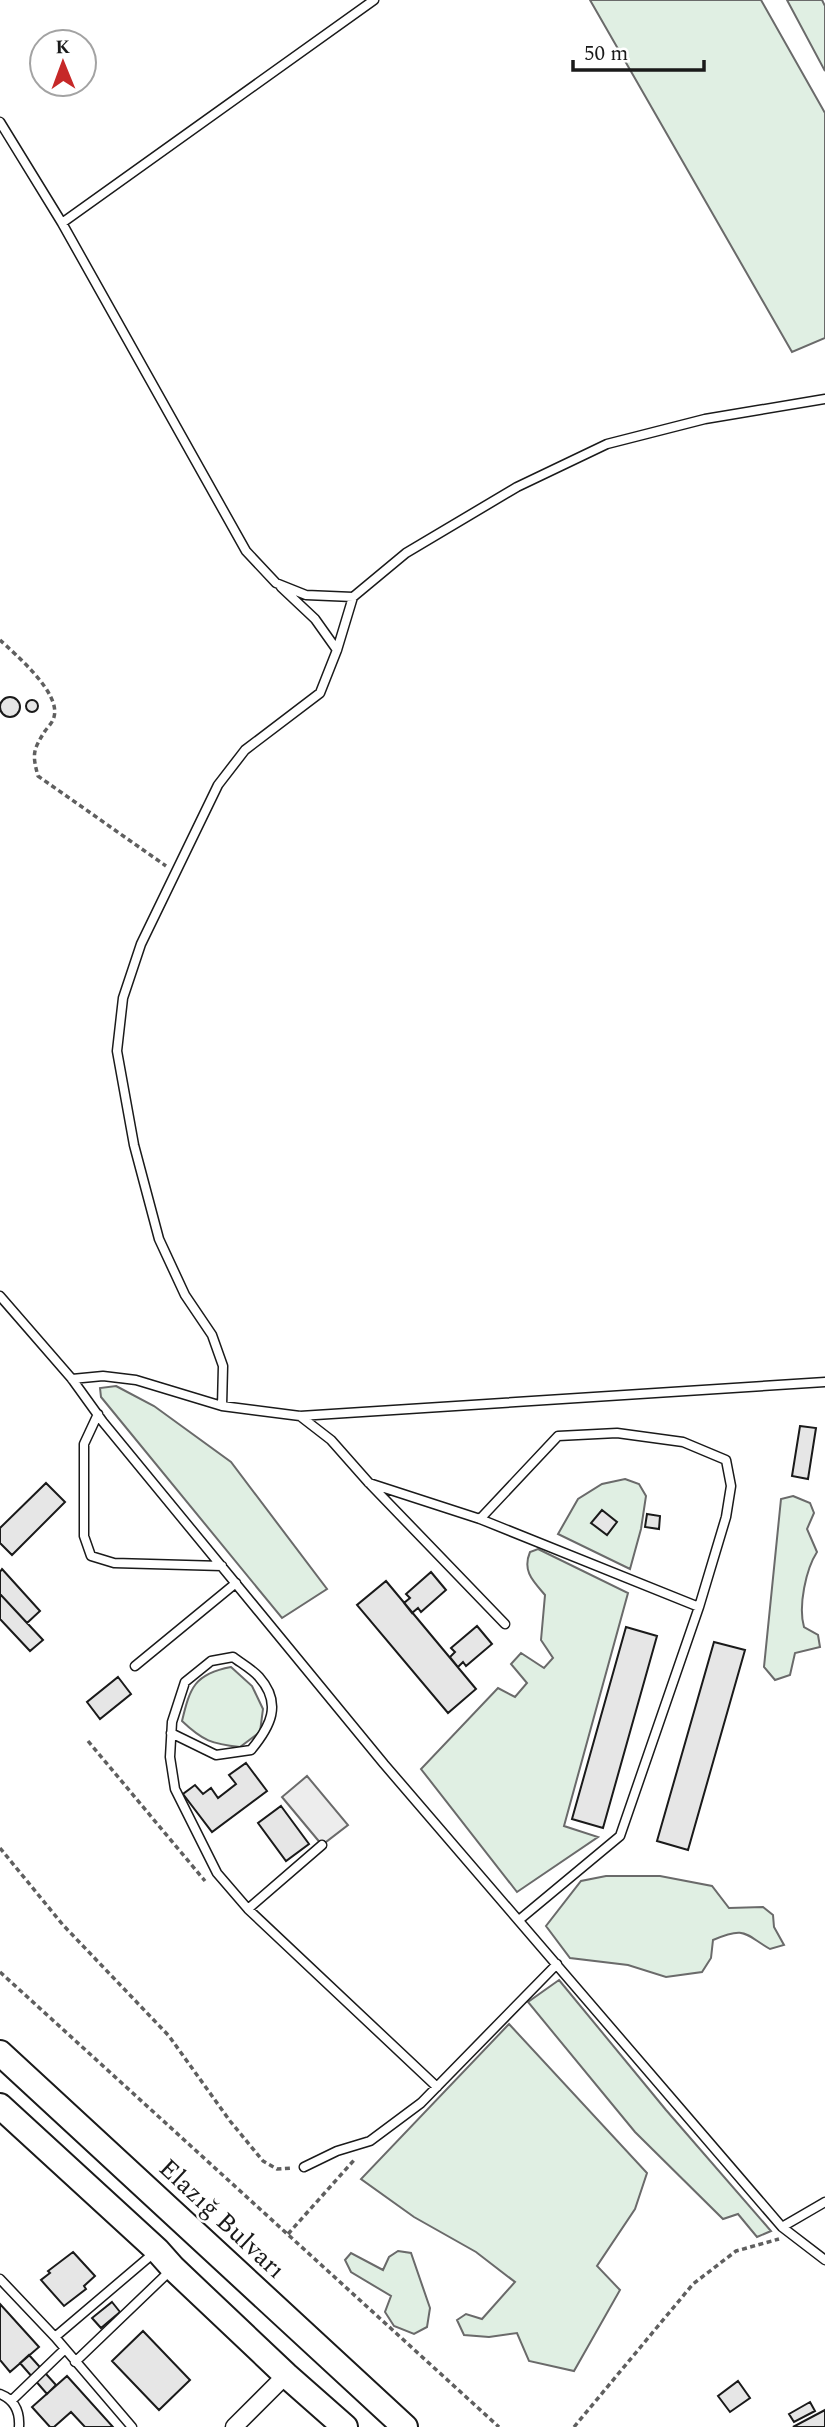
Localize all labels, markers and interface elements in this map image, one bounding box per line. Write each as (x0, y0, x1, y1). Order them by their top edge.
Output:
north arrow (28, 28, 98, 98)
scale bar (573, 28, 704, 72)
text: K (55, 33, 71, 62)
text: 50 m (584, 38, 628, 70)
street label: Elazığ Bulvarı (149, 2149, 295, 2289)

